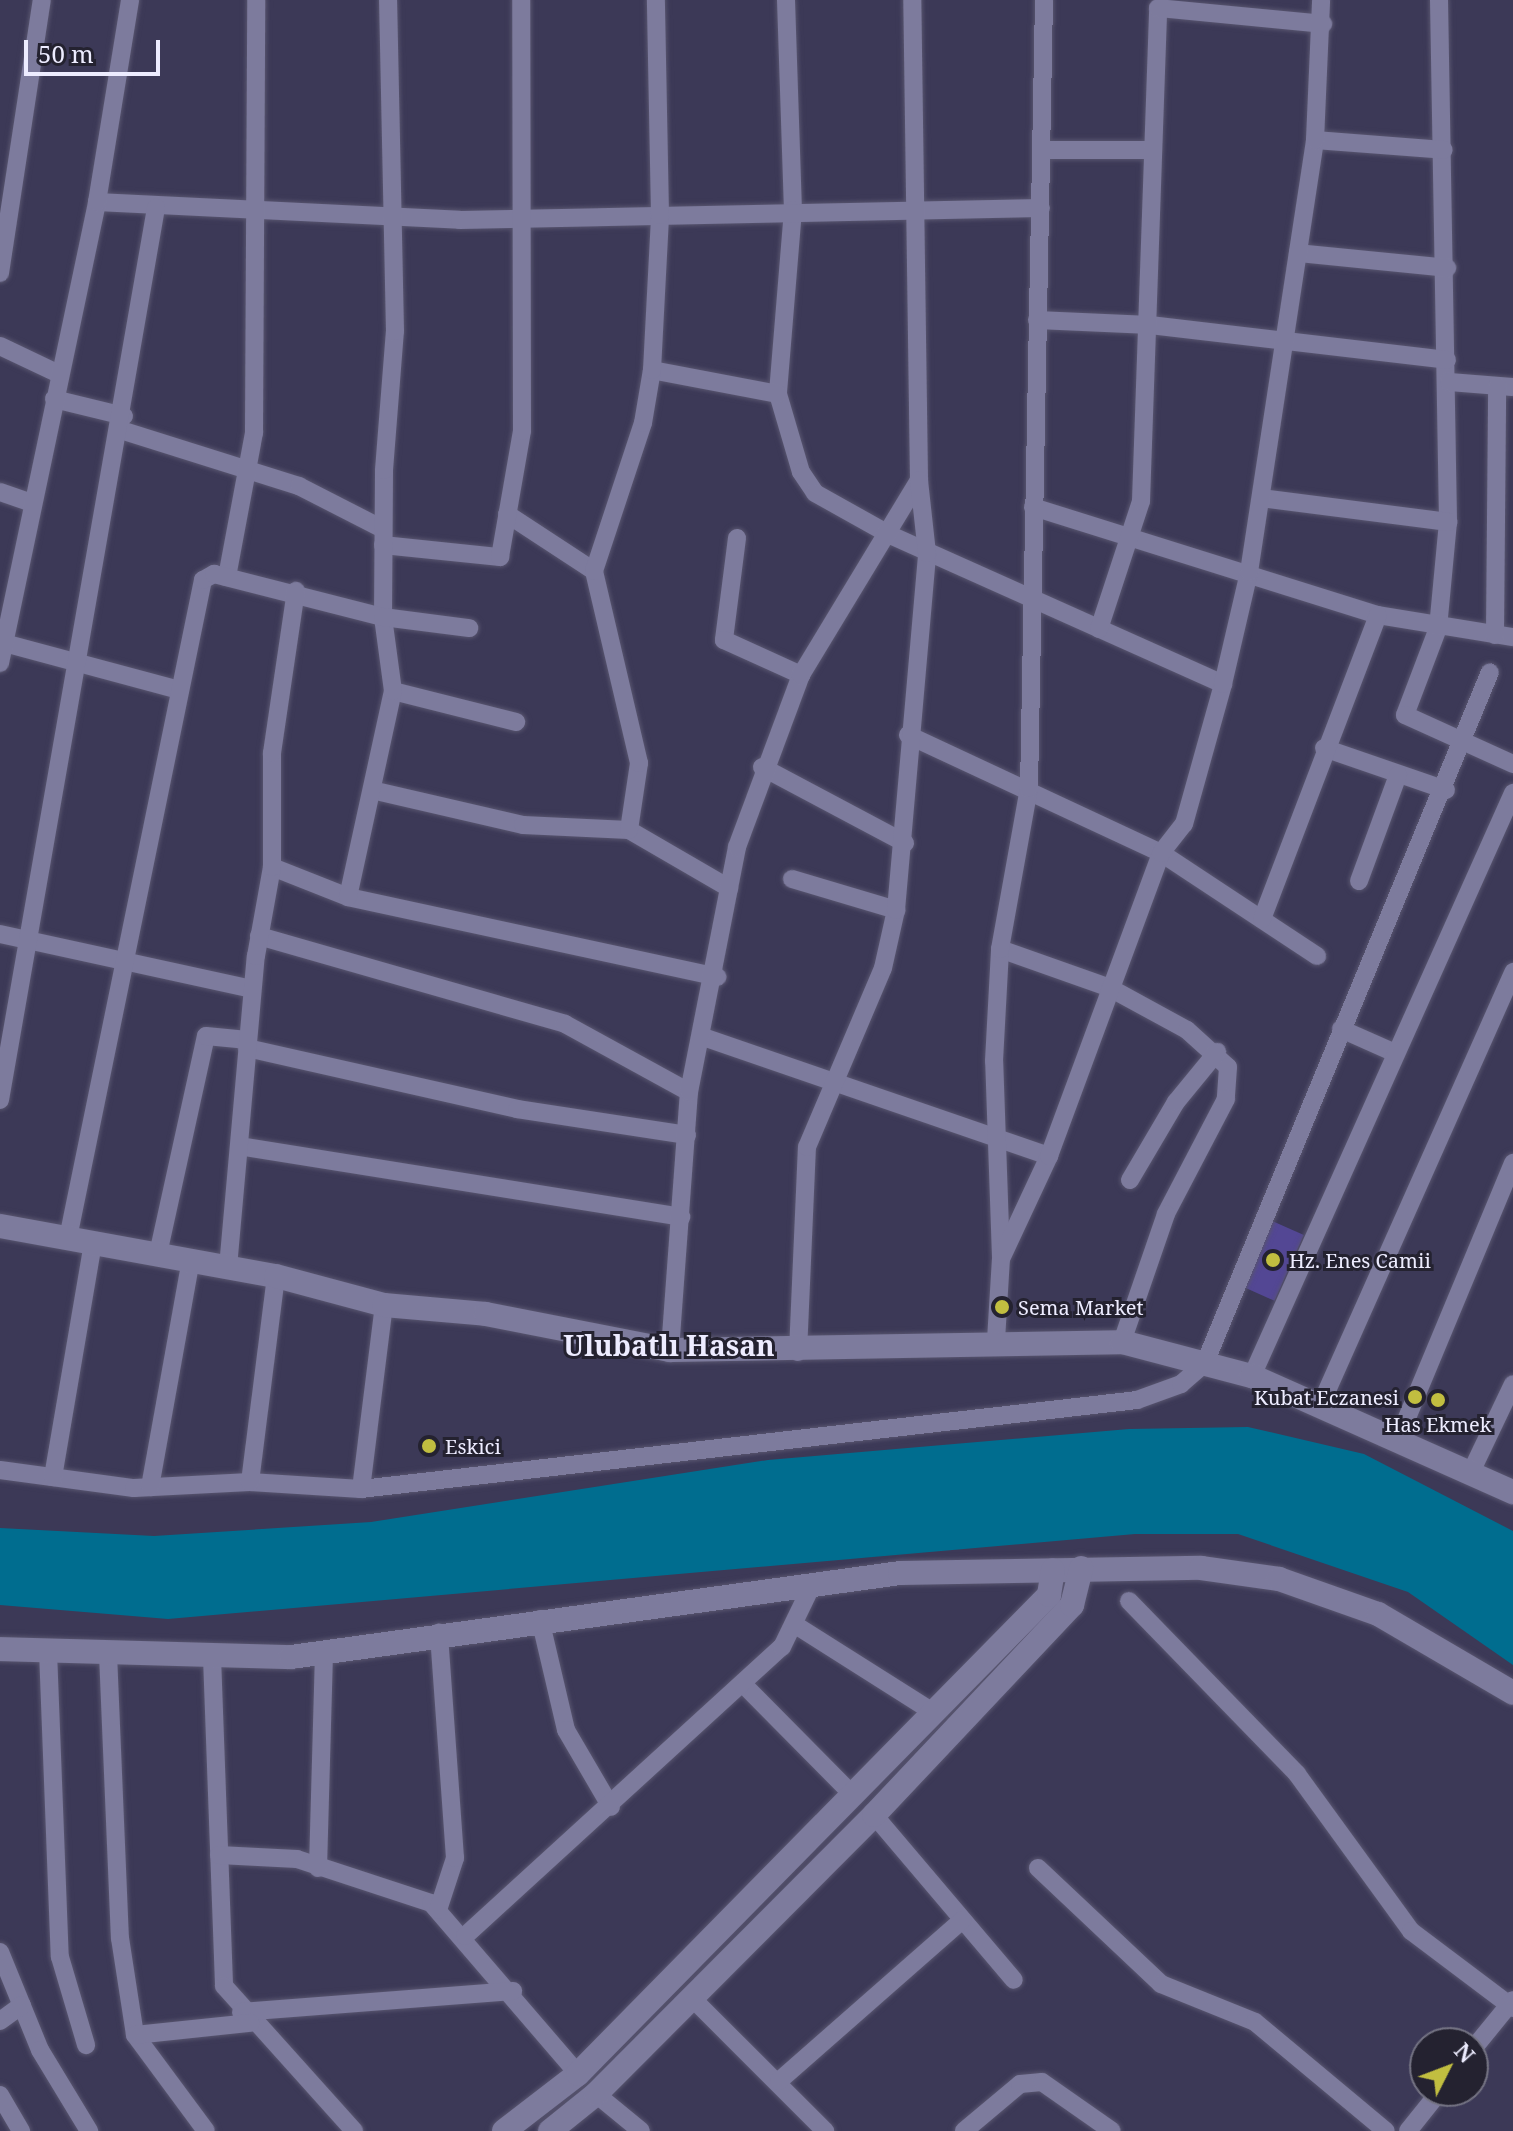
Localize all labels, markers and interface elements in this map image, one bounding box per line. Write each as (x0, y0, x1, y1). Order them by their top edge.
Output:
scale bar (28, 24, 164, 74)
text: 50 m (38, 37, 94, 70)
place label: Hz. Enes Camii (1289, 1248, 1431, 1272)
marker: Hz. Enes Camii (1264, 1251, 1282, 1269)
place label: Sema Market (1018, 1295, 1143, 1319)
marker: Sema Market (993, 1298, 1011, 1316)
district label: Ulubatlı Hasan (563, 1328, 775, 1362)
place label: Kubat Eczanesi (1254, 1385, 1399, 1409)
marker: Kubat Eczanesi (1406, 1388, 1424, 1406)
marker: Has Ekmek (1429, 1391, 1447, 1409)
place label: Has Ekmek (1385, 1412, 1491, 1436)
place label: Eskici (445, 1434, 501, 1458)
marker: Eskici (420, 1437, 438, 1455)
north arrow (1409, 2027, 1489, 2107)
text: N (1448, 2036, 1482, 2069)

